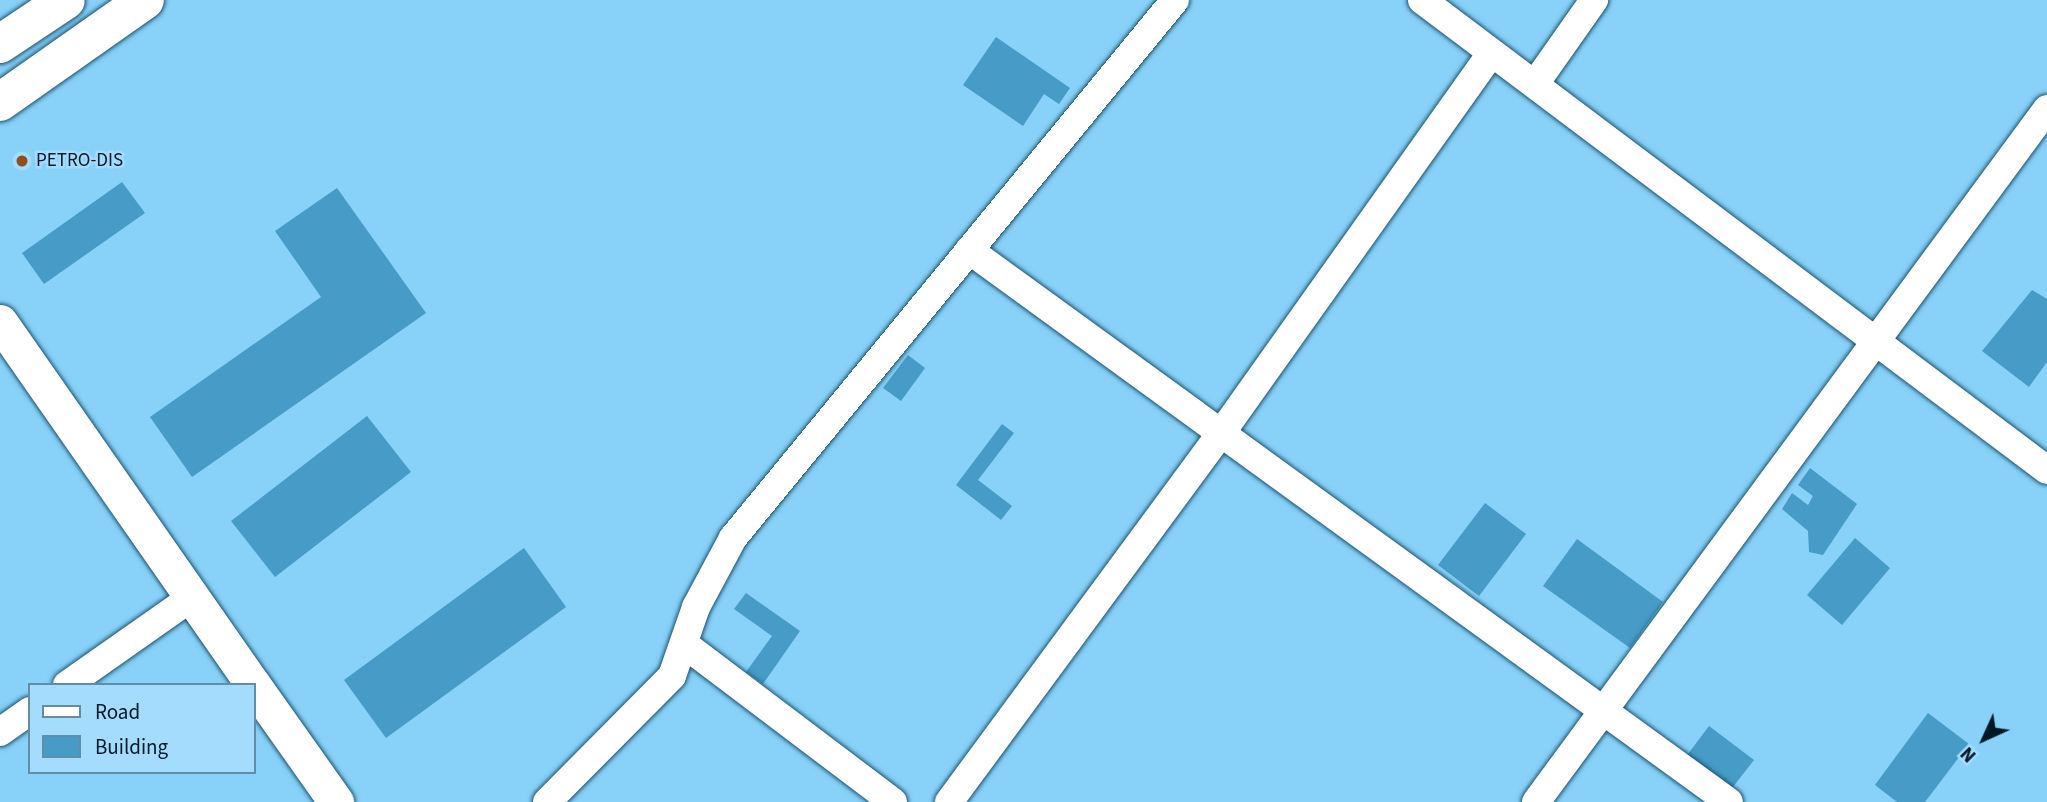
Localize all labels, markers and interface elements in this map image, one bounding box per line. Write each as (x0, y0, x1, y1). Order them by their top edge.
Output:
place label: PETRO-DIS (36, 150, 123, 172)
marker: PETRO-DIS (14, 153, 30, 169)
legend (28, 683, 256, 774)
text: Road (95, 697, 140, 727)
north arrow (1949, 704, 2019, 774)
text: Building (95, 732, 168, 762)
text: N (1955, 740, 1983, 768)

